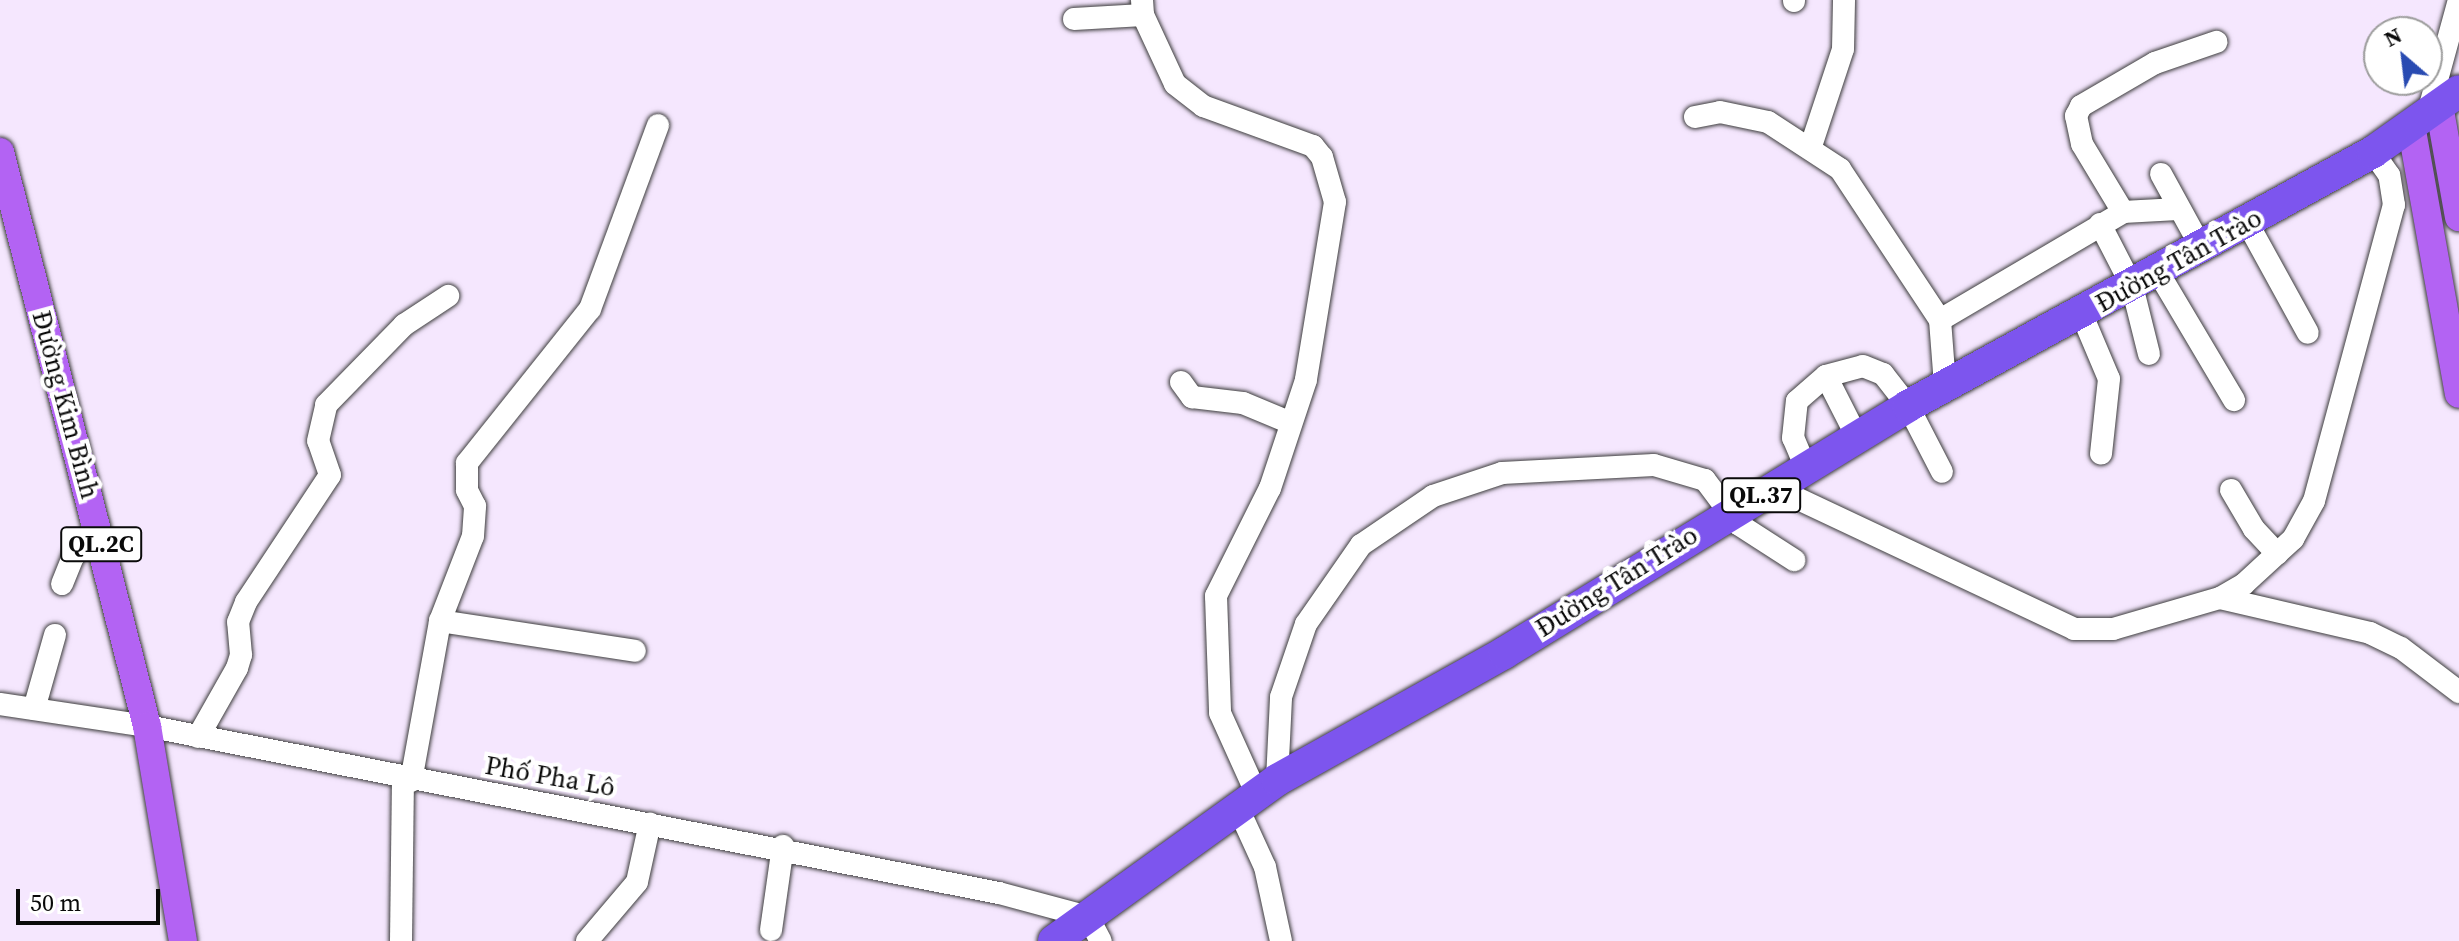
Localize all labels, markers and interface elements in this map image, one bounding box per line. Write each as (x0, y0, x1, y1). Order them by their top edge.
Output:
north arrow (2363, 16, 2443, 96)
text: N (2379, 20, 2407, 54)
street label: Đường Tân Trào (2090, 202, 2268, 320)
street label: Đường Kim Bình (25, 308, 105, 502)
road number: QL.37 (1721, 475, 1801, 515)
street label: Đường Tân Trào (1530, 520, 1704, 644)
road number: QL.2C (59, 524, 143, 564)
street label: Phố Pha Lô (483, 750, 617, 804)
scale bar (20, 873, 164, 923)
text: 50 m (30, 886, 81, 919)

